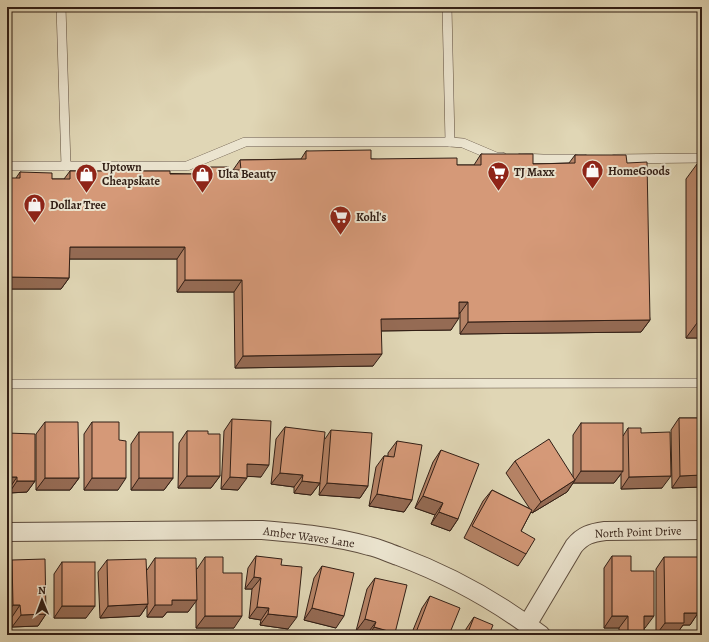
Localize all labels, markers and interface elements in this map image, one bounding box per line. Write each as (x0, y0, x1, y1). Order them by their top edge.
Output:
shop icon: HomeGoods (579, 158, 605, 191)
place label: Uptown Cheapskate (102, 159, 160, 189)
supermarket icon: TJ Maxx (486, 159, 512, 192)
shop icon: Uptown Cheapskate (74, 161, 100, 194)
shop icon: Ulta Beauty (190, 161, 216, 194)
place label: HomeGoods (608, 163, 670, 179)
place label: TJ Maxx (514, 164, 555, 180)
place label: Ulta Beauty (218, 166, 276, 182)
shop icon: Dollar Tree (21, 192, 47, 225)
place label: Dollar Tree (50, 197, 107, 213)
supermarket icon: Kohl's (328, 204, 354, 237)
place label: Kohl's (356, 209, 386, 225)
street label: North Point Drive (594, 522, 682, 542)
street label: Amber Waves Lane (261, 523, 356, 551)
north arrow (22, 580, 62, 620)
text: N (38, 583, 46, 598)

